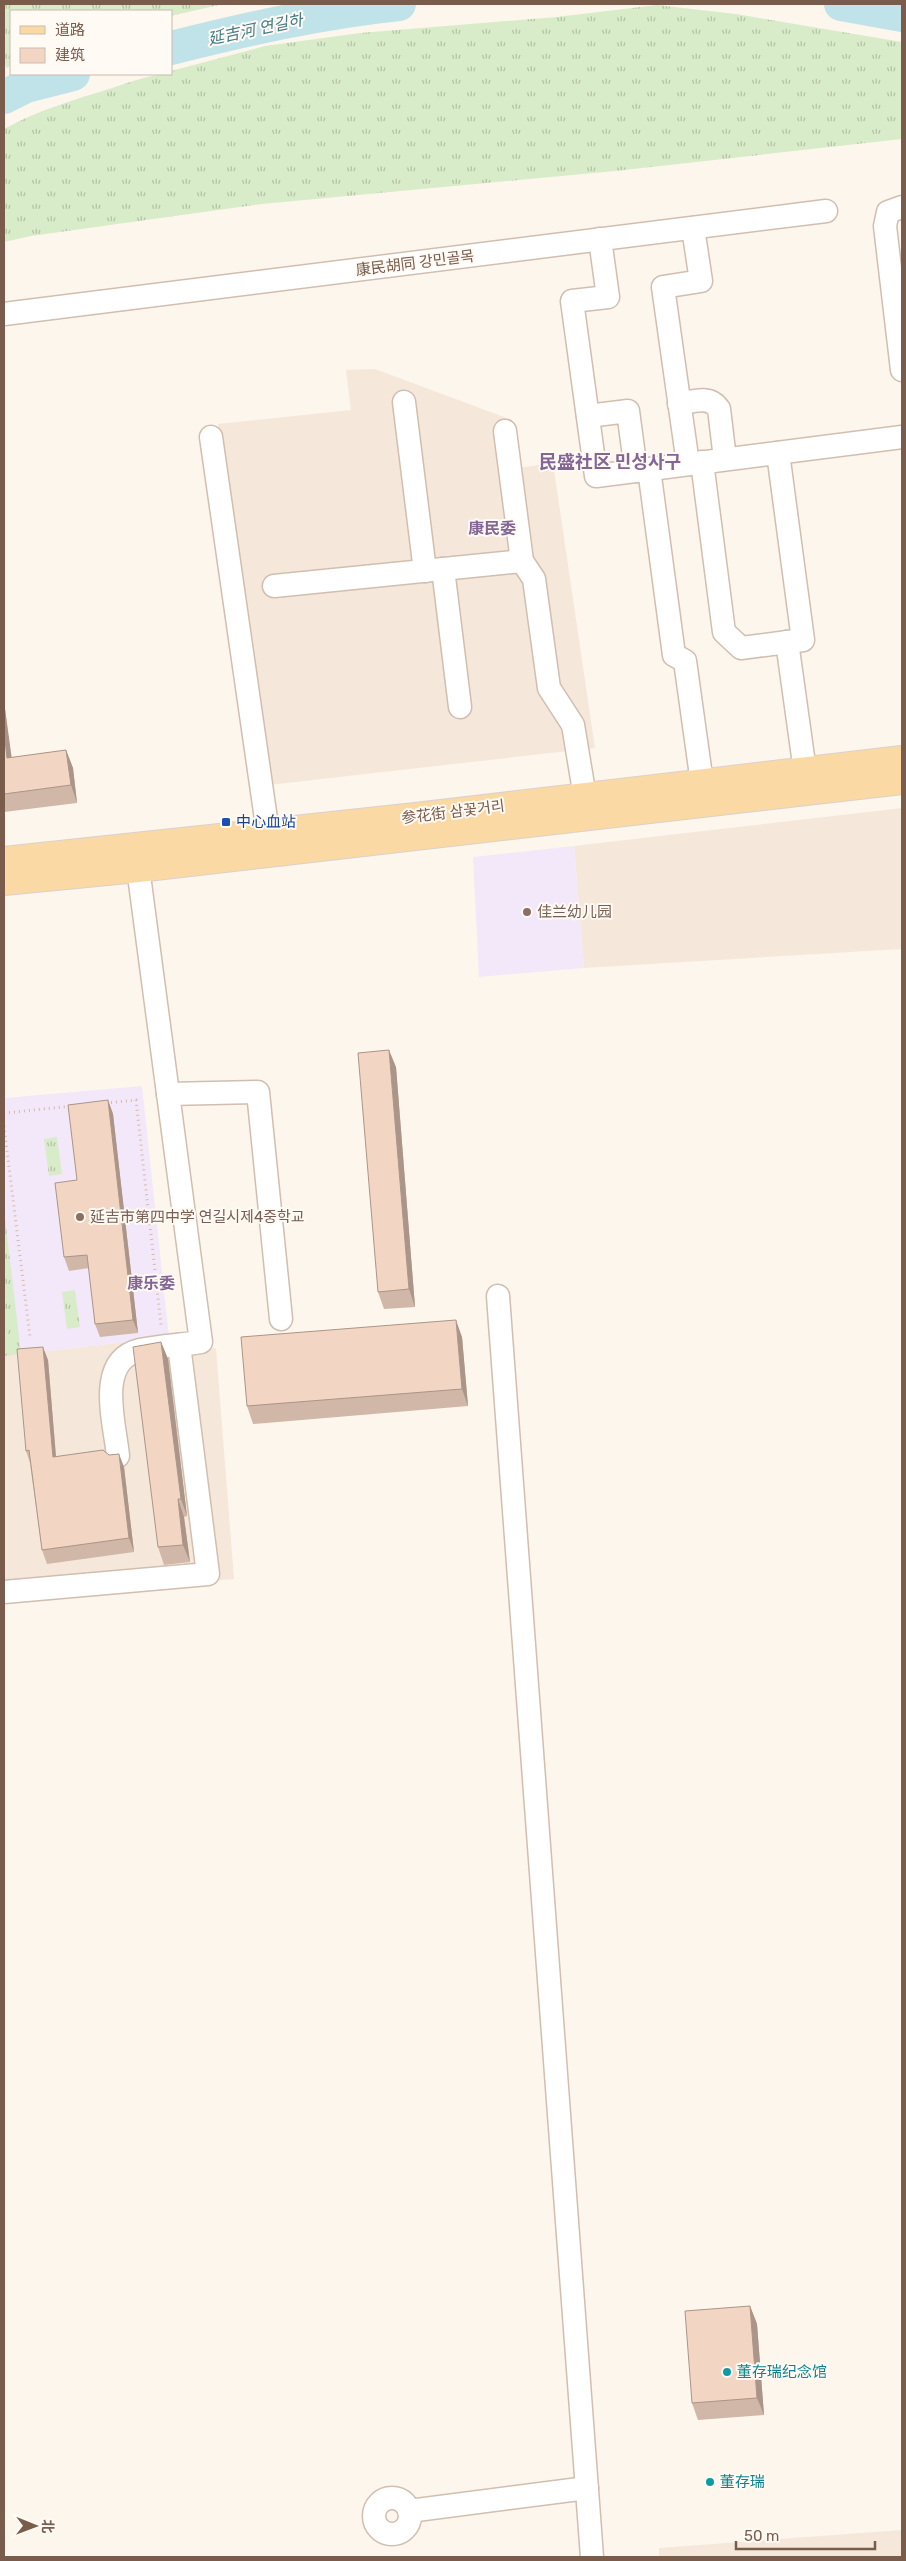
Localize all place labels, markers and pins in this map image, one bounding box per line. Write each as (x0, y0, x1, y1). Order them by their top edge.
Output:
place label: 中心血站 (236, 813, 296, 831)
marker: 中心血站 (220, 816, 232, 828)
place label: 佳兰幼儿园 (537, 903, 612, 921)
marker: 佳兰幼儿园 (521, 906, 533, 918)
place label: 延吉市第四中学 연길시제4중학교 (90, 1208, 305, 1226)
marker: 延吉市第四中学 연길시제4중학교 (74, 1211, 86, 1223)
place label: 董存瑞纪念馆 (737, 2363, 827, 2381)
marker: 董存瑞纪念馆 (721, 2366, 733, 2378)
place label: 董存瑞 (720, 2473, 765, 2491)
marker: 董存瑞 (704, 2476, 716, 2488)

